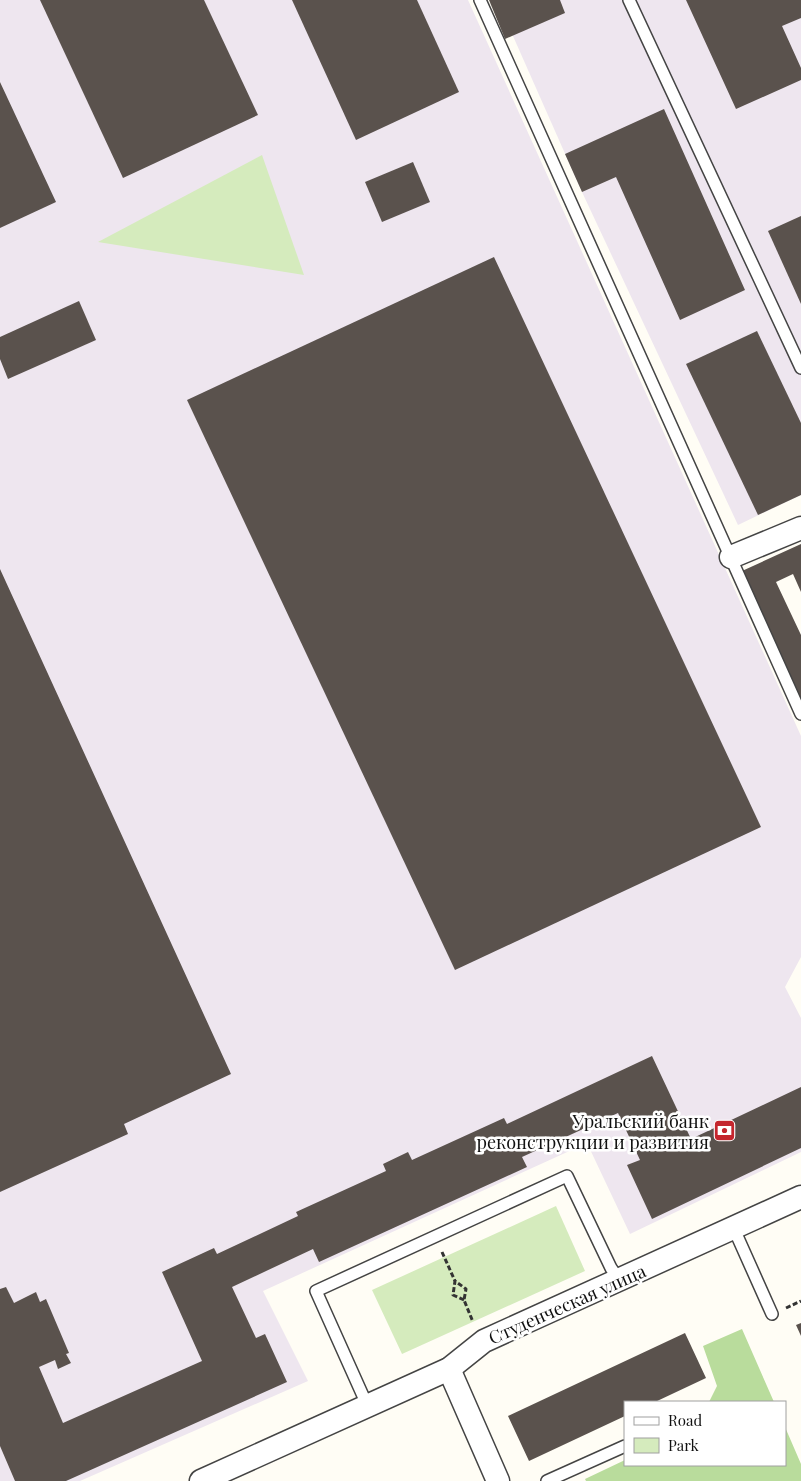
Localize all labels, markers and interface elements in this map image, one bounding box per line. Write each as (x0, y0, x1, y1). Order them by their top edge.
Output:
place label: Уральский банк реконструкции и развития (477, 1109, 709, 1154)
bank icon: Уральский банк реконструкции и развития (713, 1119, 737, 1143)
street label: Студенческая улица (485, 1259, 649, 1349)
legend (624, 1401, 786, 1466)
text: Road (668, 1410, 702, 1430)
text: Park (668, 1435, 700, 1455)

